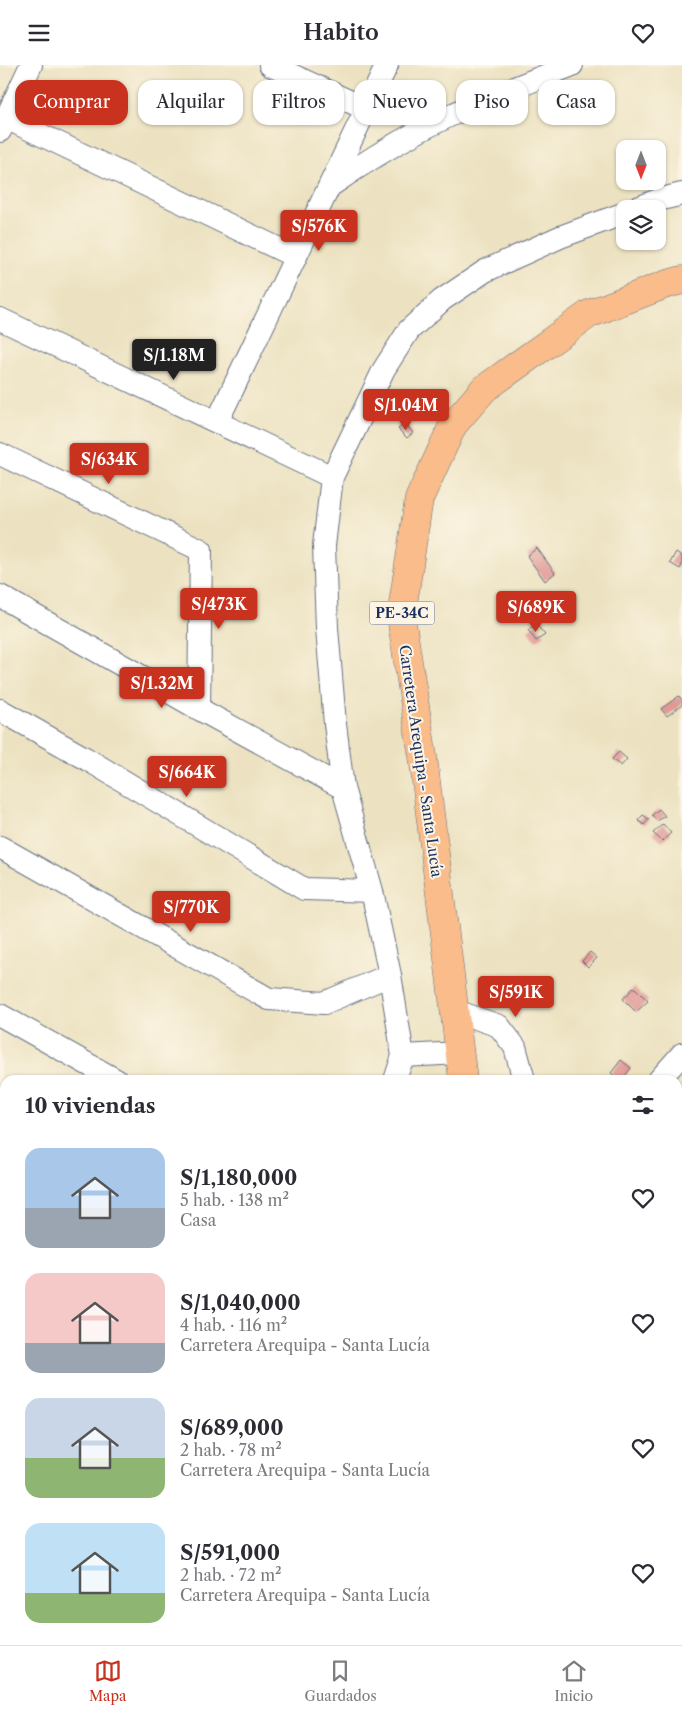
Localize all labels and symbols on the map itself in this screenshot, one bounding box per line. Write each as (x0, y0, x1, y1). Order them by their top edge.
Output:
north arrow (616, 140, 666, 190)
pin: S/576K (278, 209, 360, 252)
pin: S/1.18M (128, 339, 220, 381)
pin: S/1.04M (360, 389, 452, 431)
pin: S/634K (68, 443, 150, 485)
pin: S/473K (178, 587, 260, 630)
pin: S/689K (495, 591, 577, 633)
road number: PE-34C (370, 601, 434, 625)
street label: Carretera Arequipa - Santa Lucía (395, 644, 447, 878)
pin: S/1.32M (116, 667, 208, 709)
pin: S/664K (146, 755, 228, 798)
pin: S/770K (150, 891, 232, 933)
pin: S/591K (475, 975, 557, 1018)

